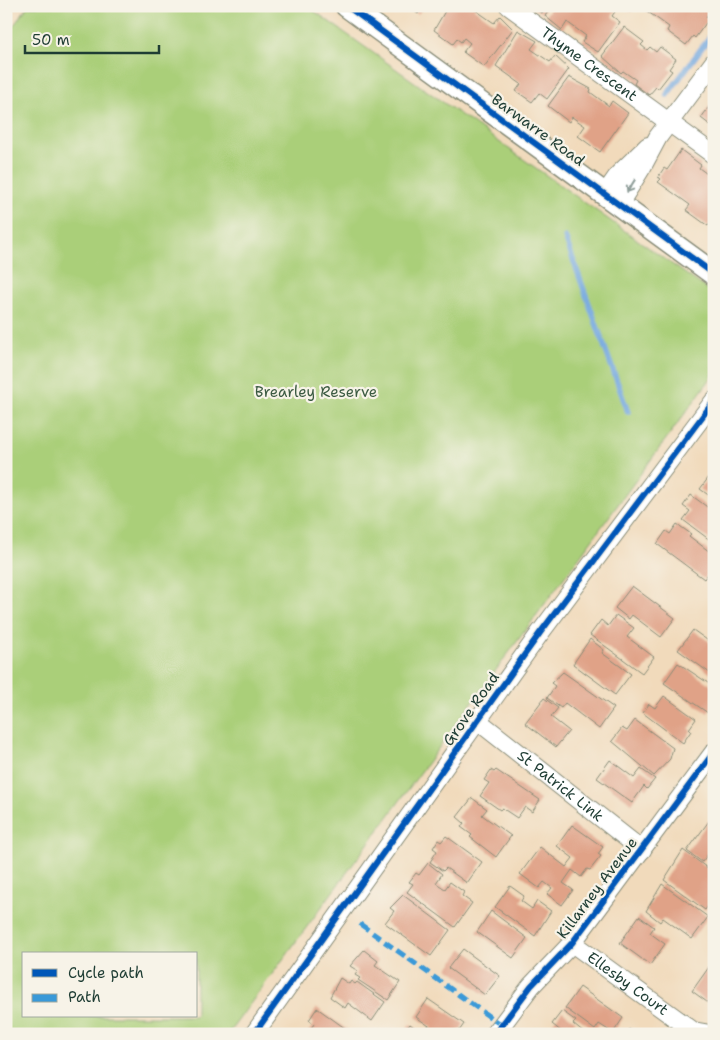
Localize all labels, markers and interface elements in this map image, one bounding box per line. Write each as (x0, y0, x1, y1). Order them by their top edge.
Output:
scale bar (25, 22, 159, 54)
street label: Thyme Crescent (537, 22, 641, 106)
text: 50 m (32, 30, 70, 50)
street label: Barwarre Road (487, 89, 589, 171)
one-way arrow (625, 179, 635, 193)
park label: Brearley Reserve (255, 382, 377, 402)
street label: Grove Road (438, 668, 504, 750)
street label: St Patrick Link (513, 746, 608, 826)
street label: Killarney Avenue (552, 833, 642, 943)
street label: Ellesby Court (583, 947, 672, 1020)
legend (22, 952, 198, 1018)
text: Cycle path (68, 963, 144, 983)
text: Path (68, 987, 101, 1007)

